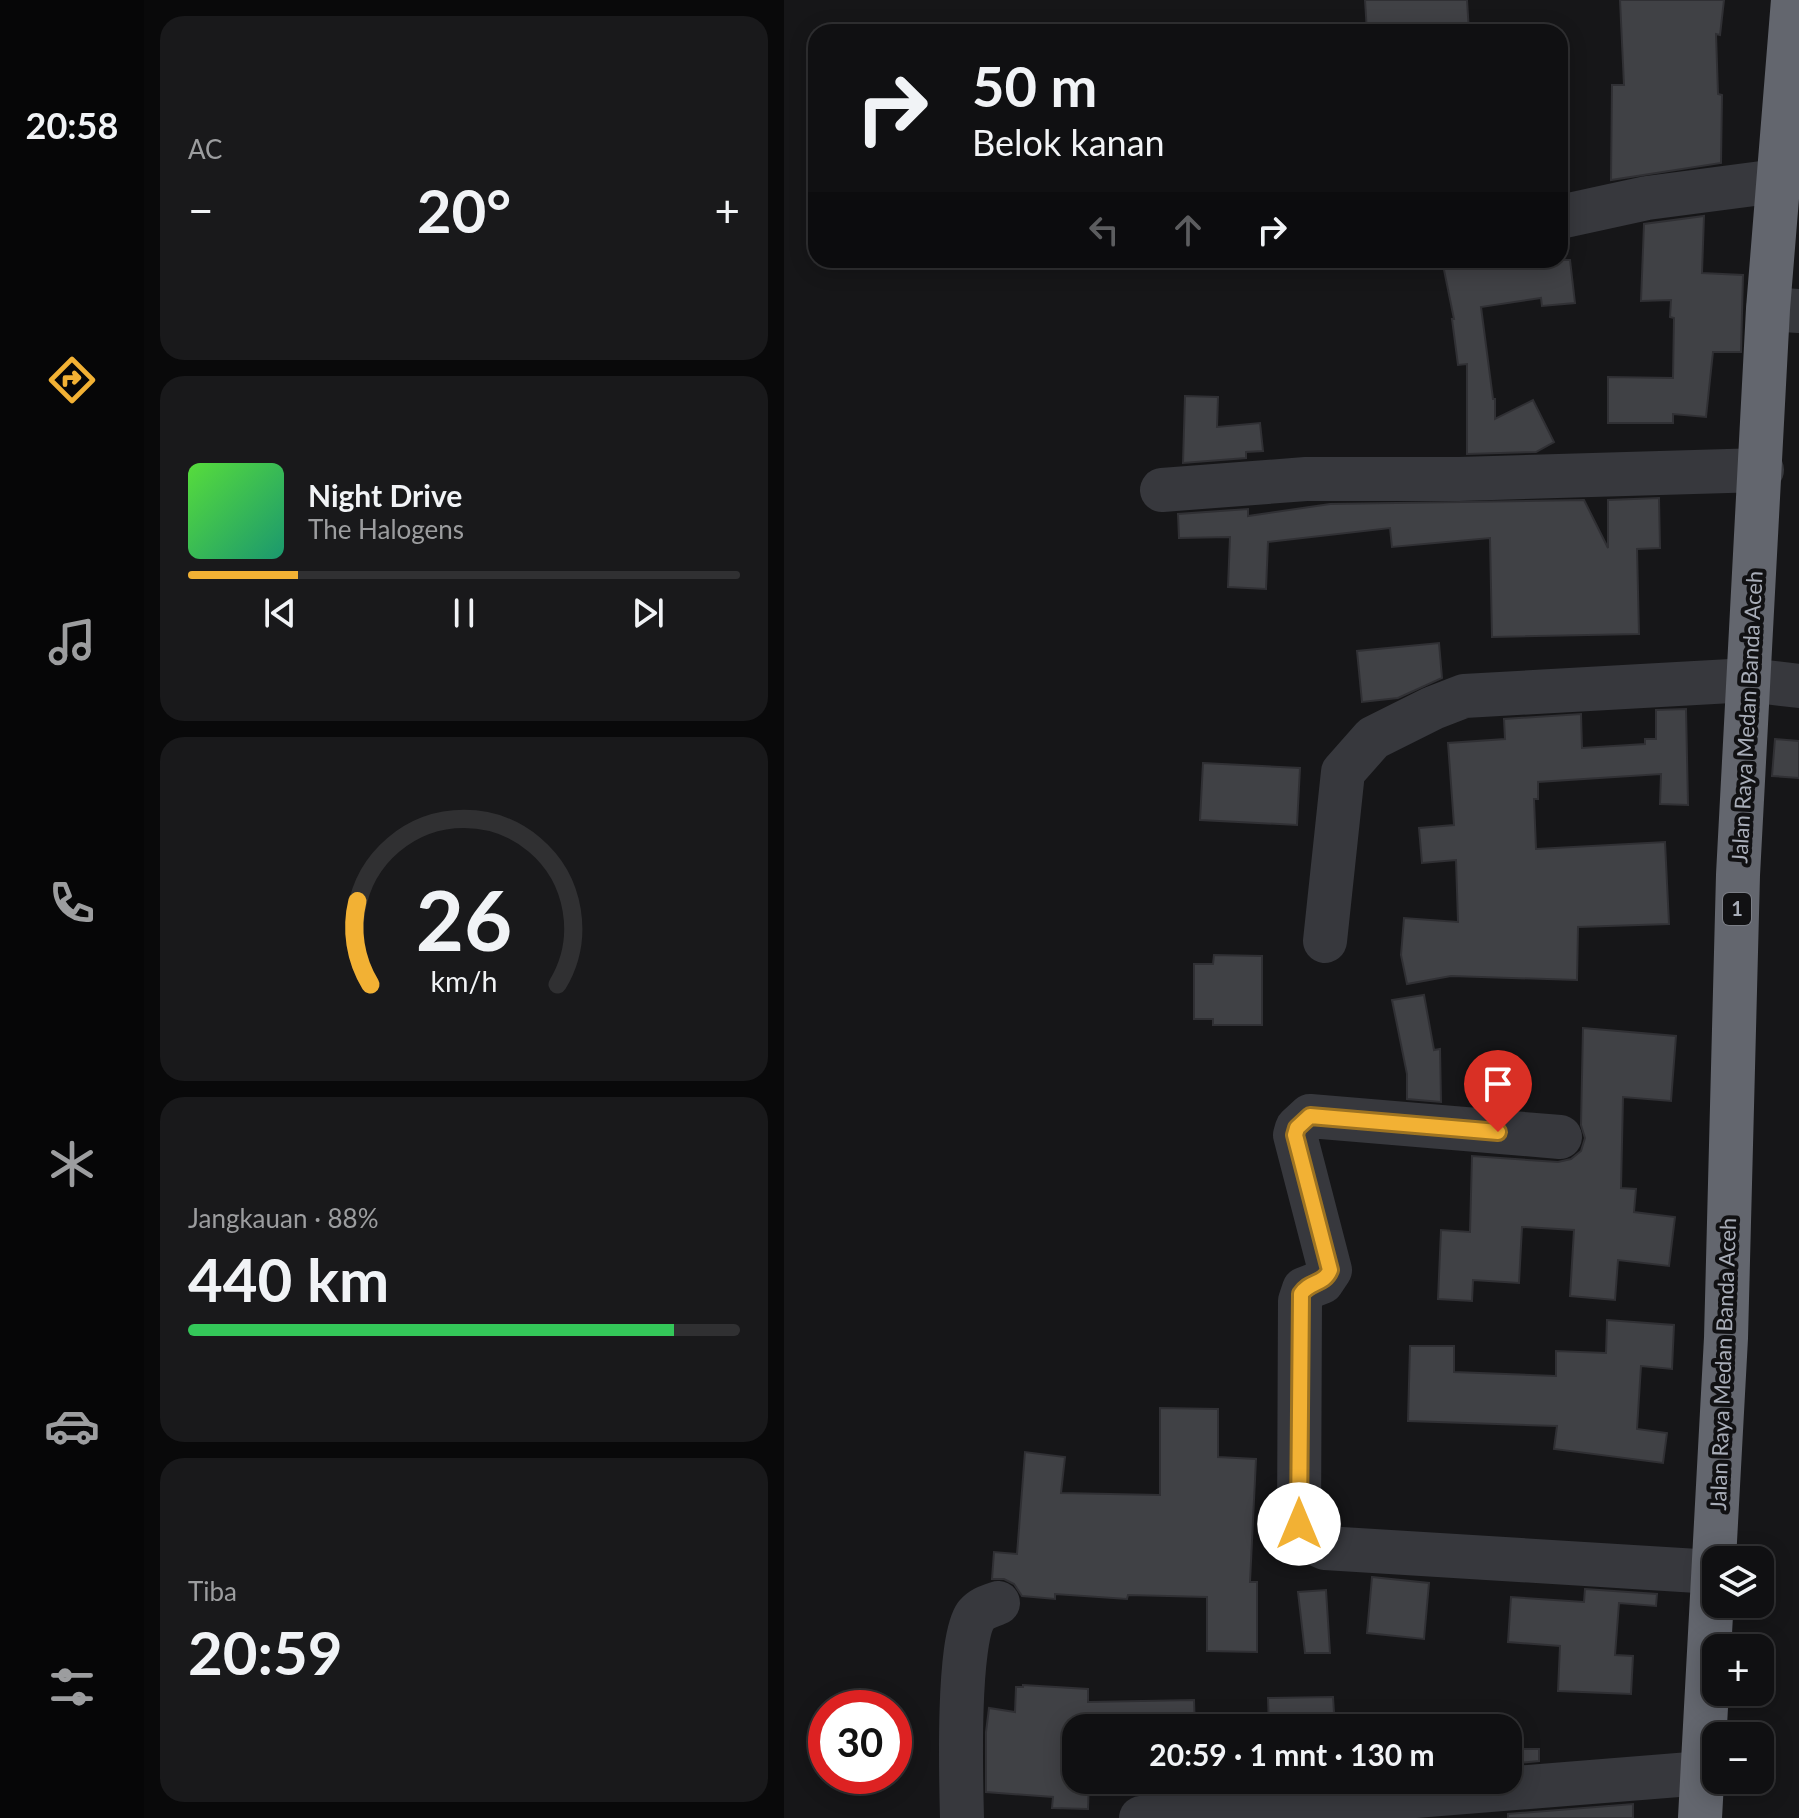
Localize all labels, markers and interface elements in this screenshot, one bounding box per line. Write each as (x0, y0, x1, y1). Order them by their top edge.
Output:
text: 50 m (972, 52, 1097, 119)
icon: right (840, 56, 944, 160)
text: 20:58 (26, 103, 118, 147)
text: Belok kanan (972, 120, 1165, 164)
text: AC (188, 133, 223, 165)
text: 20° (417, 174, 511, 246)
text: − (188, 184, 214, 236)
text: + (714, 184, 740, 236)
icon: left (1082, 208, 1126, 252)
icon: ahead (1166, 208, 1210, 252)
icon: right (1250, 208, 1294, 252)
icon: directions (44, 352, 100, 408)
text: Night Drive (308, 477, 462, 513)
text: The Halogens (308, 513, 464, 545)
street label: Jalan Raya Medan Banda Aceh (1725, 570, 1768, 864)
icon: previous (258, 591, 302, 635)
icon: pause (442, 591, 486, 635)
icon: next (626, 591, 670, 635)
icon: music (44, 614, 100, 670)
text: 26 (416, 869, 512, 969)
icon: phone (44, 875, 100, 931)
road number: 1 (1723, 893, 1751, 925)
text: km/h (431, 964, 497, 998)
pin (1464, 1050, 1532, 1132)
icon: arrive (1476, 1062, 1520, 1106)
icon: climate (44, 1136, 100, 1192)
text: Jangkauan · 88% (188, 1202, 379, 1234)
street label: Jalan Raya Medan Banda Aceh (1704, 1217, 1741, 1511)
text: 440 km (188, 1243, 389, 1315)
icon: car (44, 1398, 100, 1454)
position arrow (1257, 1482, 1341, 1566)
map controls (1702, 1546, 1774, 1794)
button: layers (1702, 1546, 1774, 1618)
text: Tiba (188, 1575, 237, 1607)
text: 20:59 (188, 1616, 343, 1688)
button: + (1702, 1634, 1774, 1706)
icon: filters (44, 1659, 100, 1715)
speed limit sign: 30 (808, 1690, 912, 1794)
button: − (1702, 1722, 1774, 1794)
text: 20:59 · 1 mnt · 130 m (1149, 1736, 1435, 1772)

